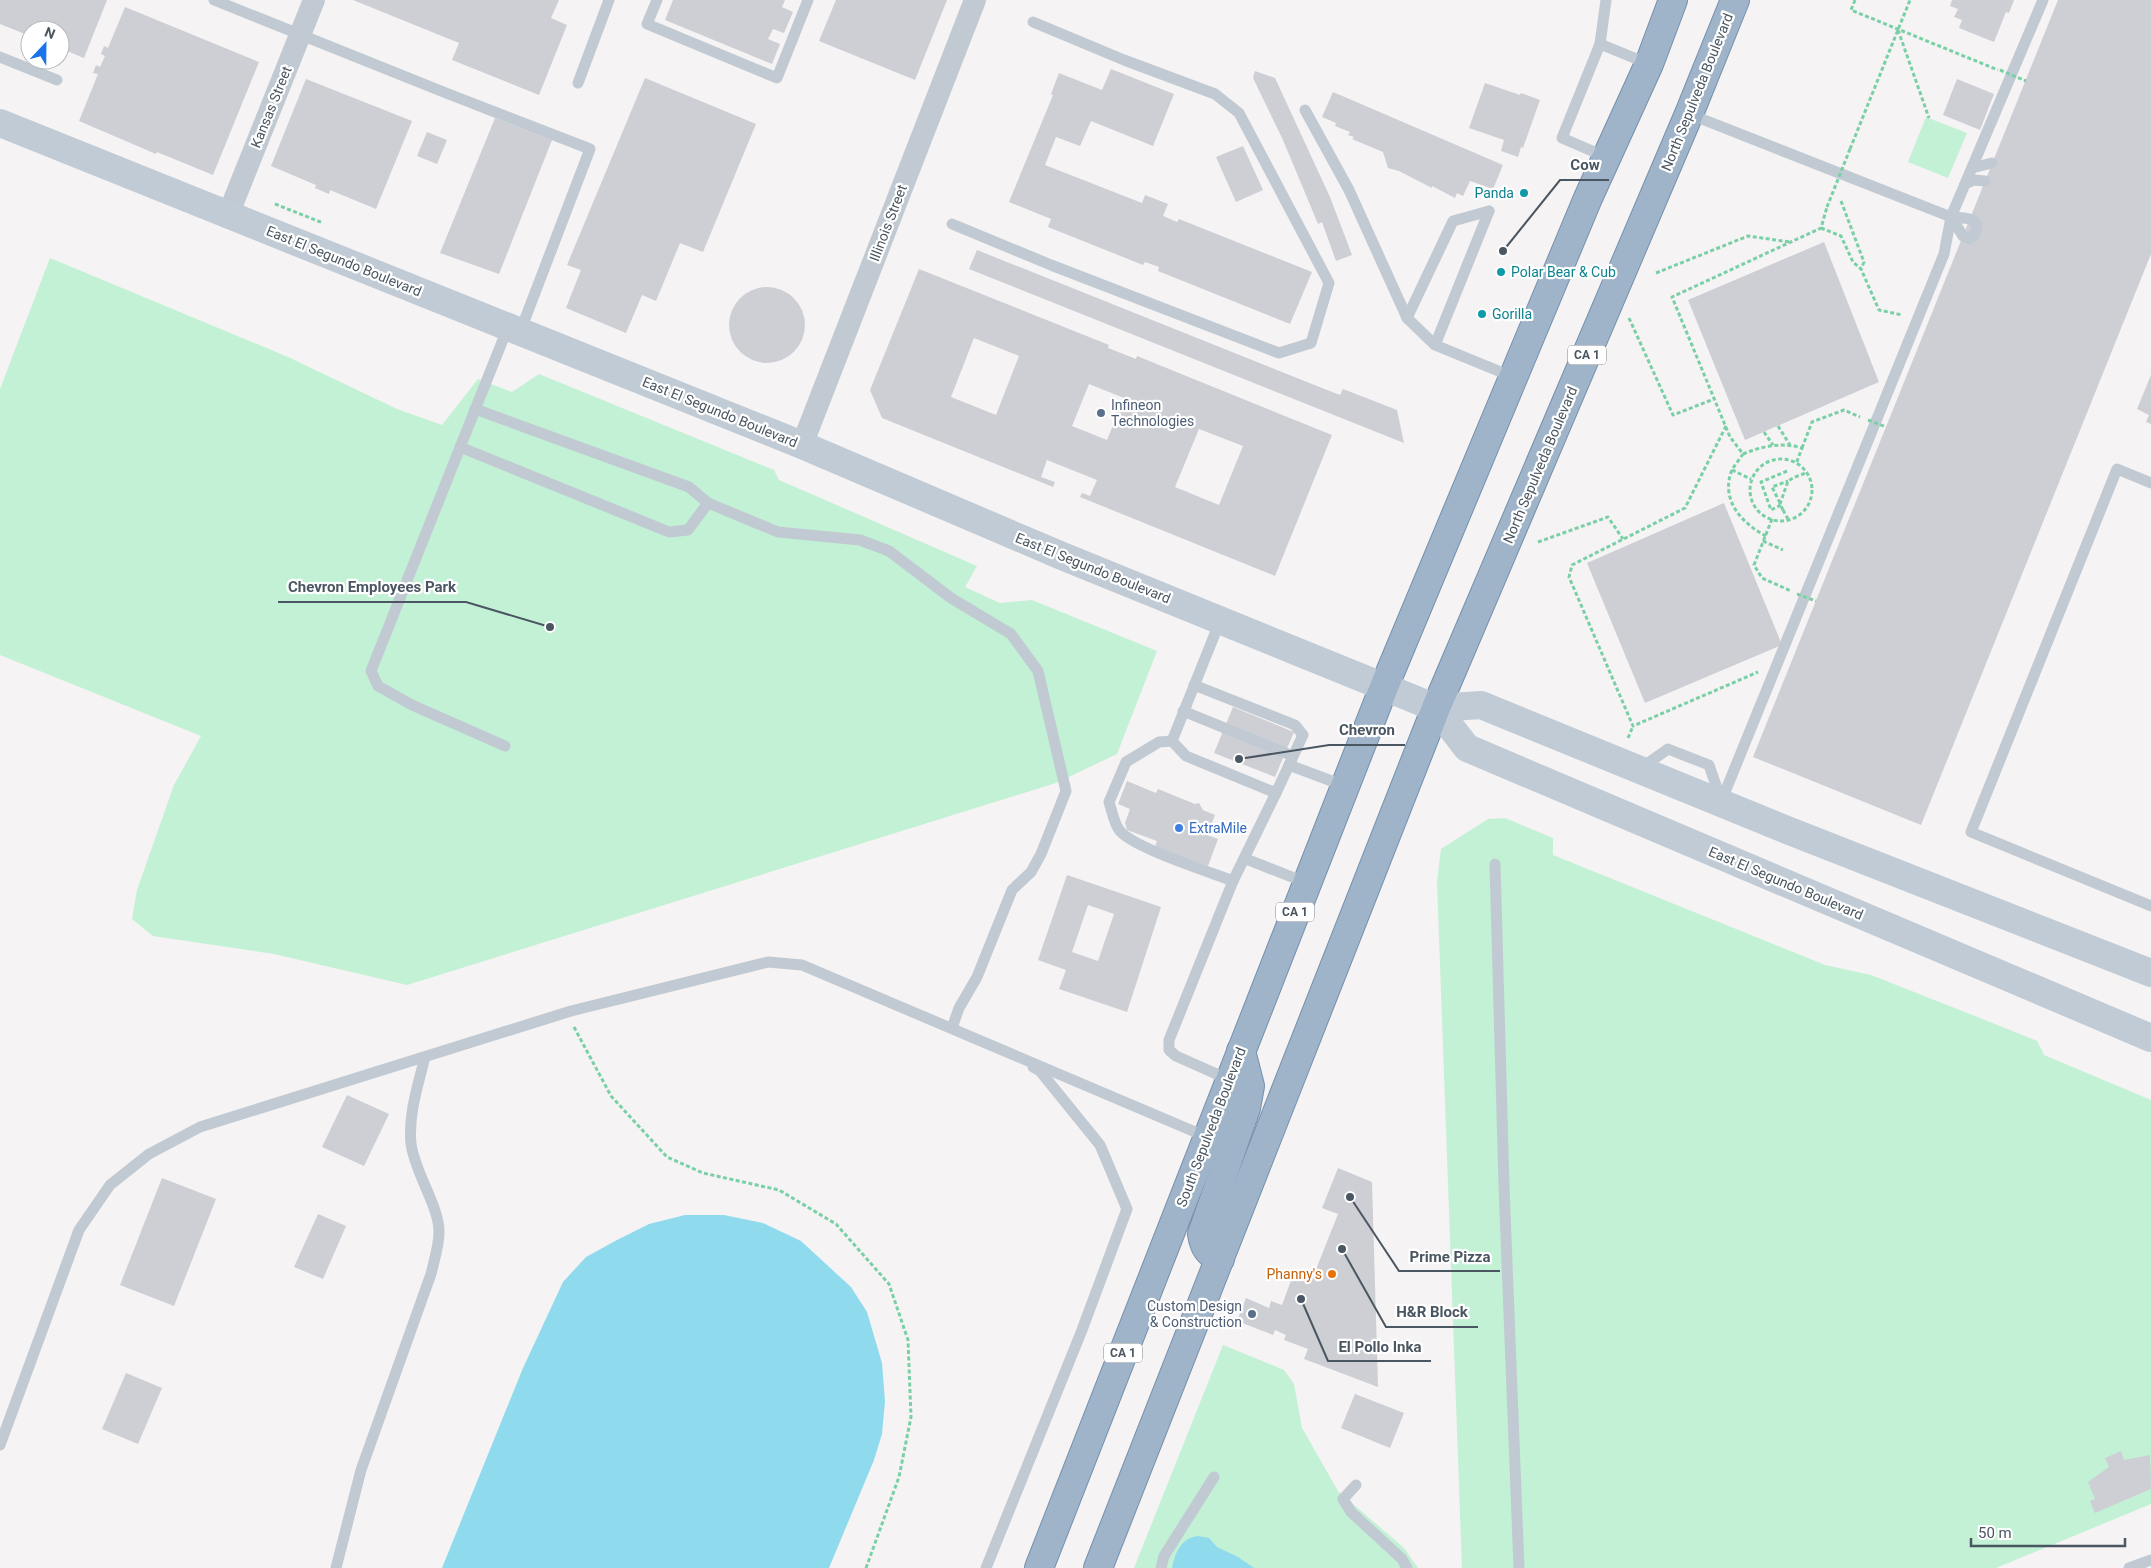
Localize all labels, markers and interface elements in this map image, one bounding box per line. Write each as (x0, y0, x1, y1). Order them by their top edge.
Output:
street label: North Sepulveda Boulevard (1658, 11, 1736, 173)
north arrow (20, 20, 70, 70)
text: N (42, 24, 57, 42)
street label: Kansas Street (247, 63, 295, 150)
callout: Cow (1560, 150, 1609, 180)
text: Cow (1570, 156, 1600, 174)
street label: Illinois Street (866, 182, 910, 264)
place label: Panda (1474, 185, 1514, 201)
marker: Panda (1518, 187, 1530, 199)
street label: East El Segundo Boulevard (264, 222, 424, 300)
place label: Polar Bear & Cub (1511, 264, 1616, 280)
marker: Polar Bear & Cub (1495, 266, 1507, 278)
place label: Gorilla (1492, 306, 1532, 322)
marker: Gorilla (1476, 308, 1488, 320)
road number: CA 1 (1568, 346, 1606, 364)
street label: East El Segundo Boulevard (640, 373, 800, 451)
street label: North Sepulveda Boulevard (1500, 384, 1580, 546)
place label: Infineon Technologies (1111, 397, 1194, 429)
marker: Infineon Technologies (1095, 407, 1107, 419)
street label: East El Segundo Boulevard (1013, 529, 1173, 607)
callout: Chevron Employees Park (278, 572, 466, 602)
text: Chevron Employees Park (288, 578, 457, 596)
callout: Chevron (1329, 715, 1405, 745)
text: Chevron (1339, 721, 1395, 739)
place label: ExtraMile (1189, 820, 1247, 836)
marker: ExtraMile (1173, 822, 1185, 834)
street label: East El Segundo Boulevard (1706, 843, 1866, 923)
road number: CA 1 (1276, 902, 1314, 922)
street label: South Sepulveda Boulevard (1173, 1045, 1249, 1209)
callout: Prime Pizza (1399, 1241, 1500, 1271)
text: Prime Pizza (1410, 1248, 1490, 1266)
place label: Phanny's (1267, 1266, 1322, 1282)
marker: Phanny's (1326, 1268, 1338, 1280)
callout: H&R Block (1386, 1297, 1478, 1327)
place label: Custom Design & Construction (1147, 1298, 1242, 1330)
text: H&R Block (1396, 1303, 1469, 1321)
marker: Custom Design & Construction (1246, 1308, 1258, 1320)
callout: El Pollo Inka (1328, 1331, 1431, 1361)
text: El Pollo Inka (1338, 1338, 1422, 1356)
road number: CA 1 (1104, 1344, 1142, 1362)
scale bar (1971, 1516, 2125, 1548)
text: 50 m (1978, 1524, 2012, 1542)

